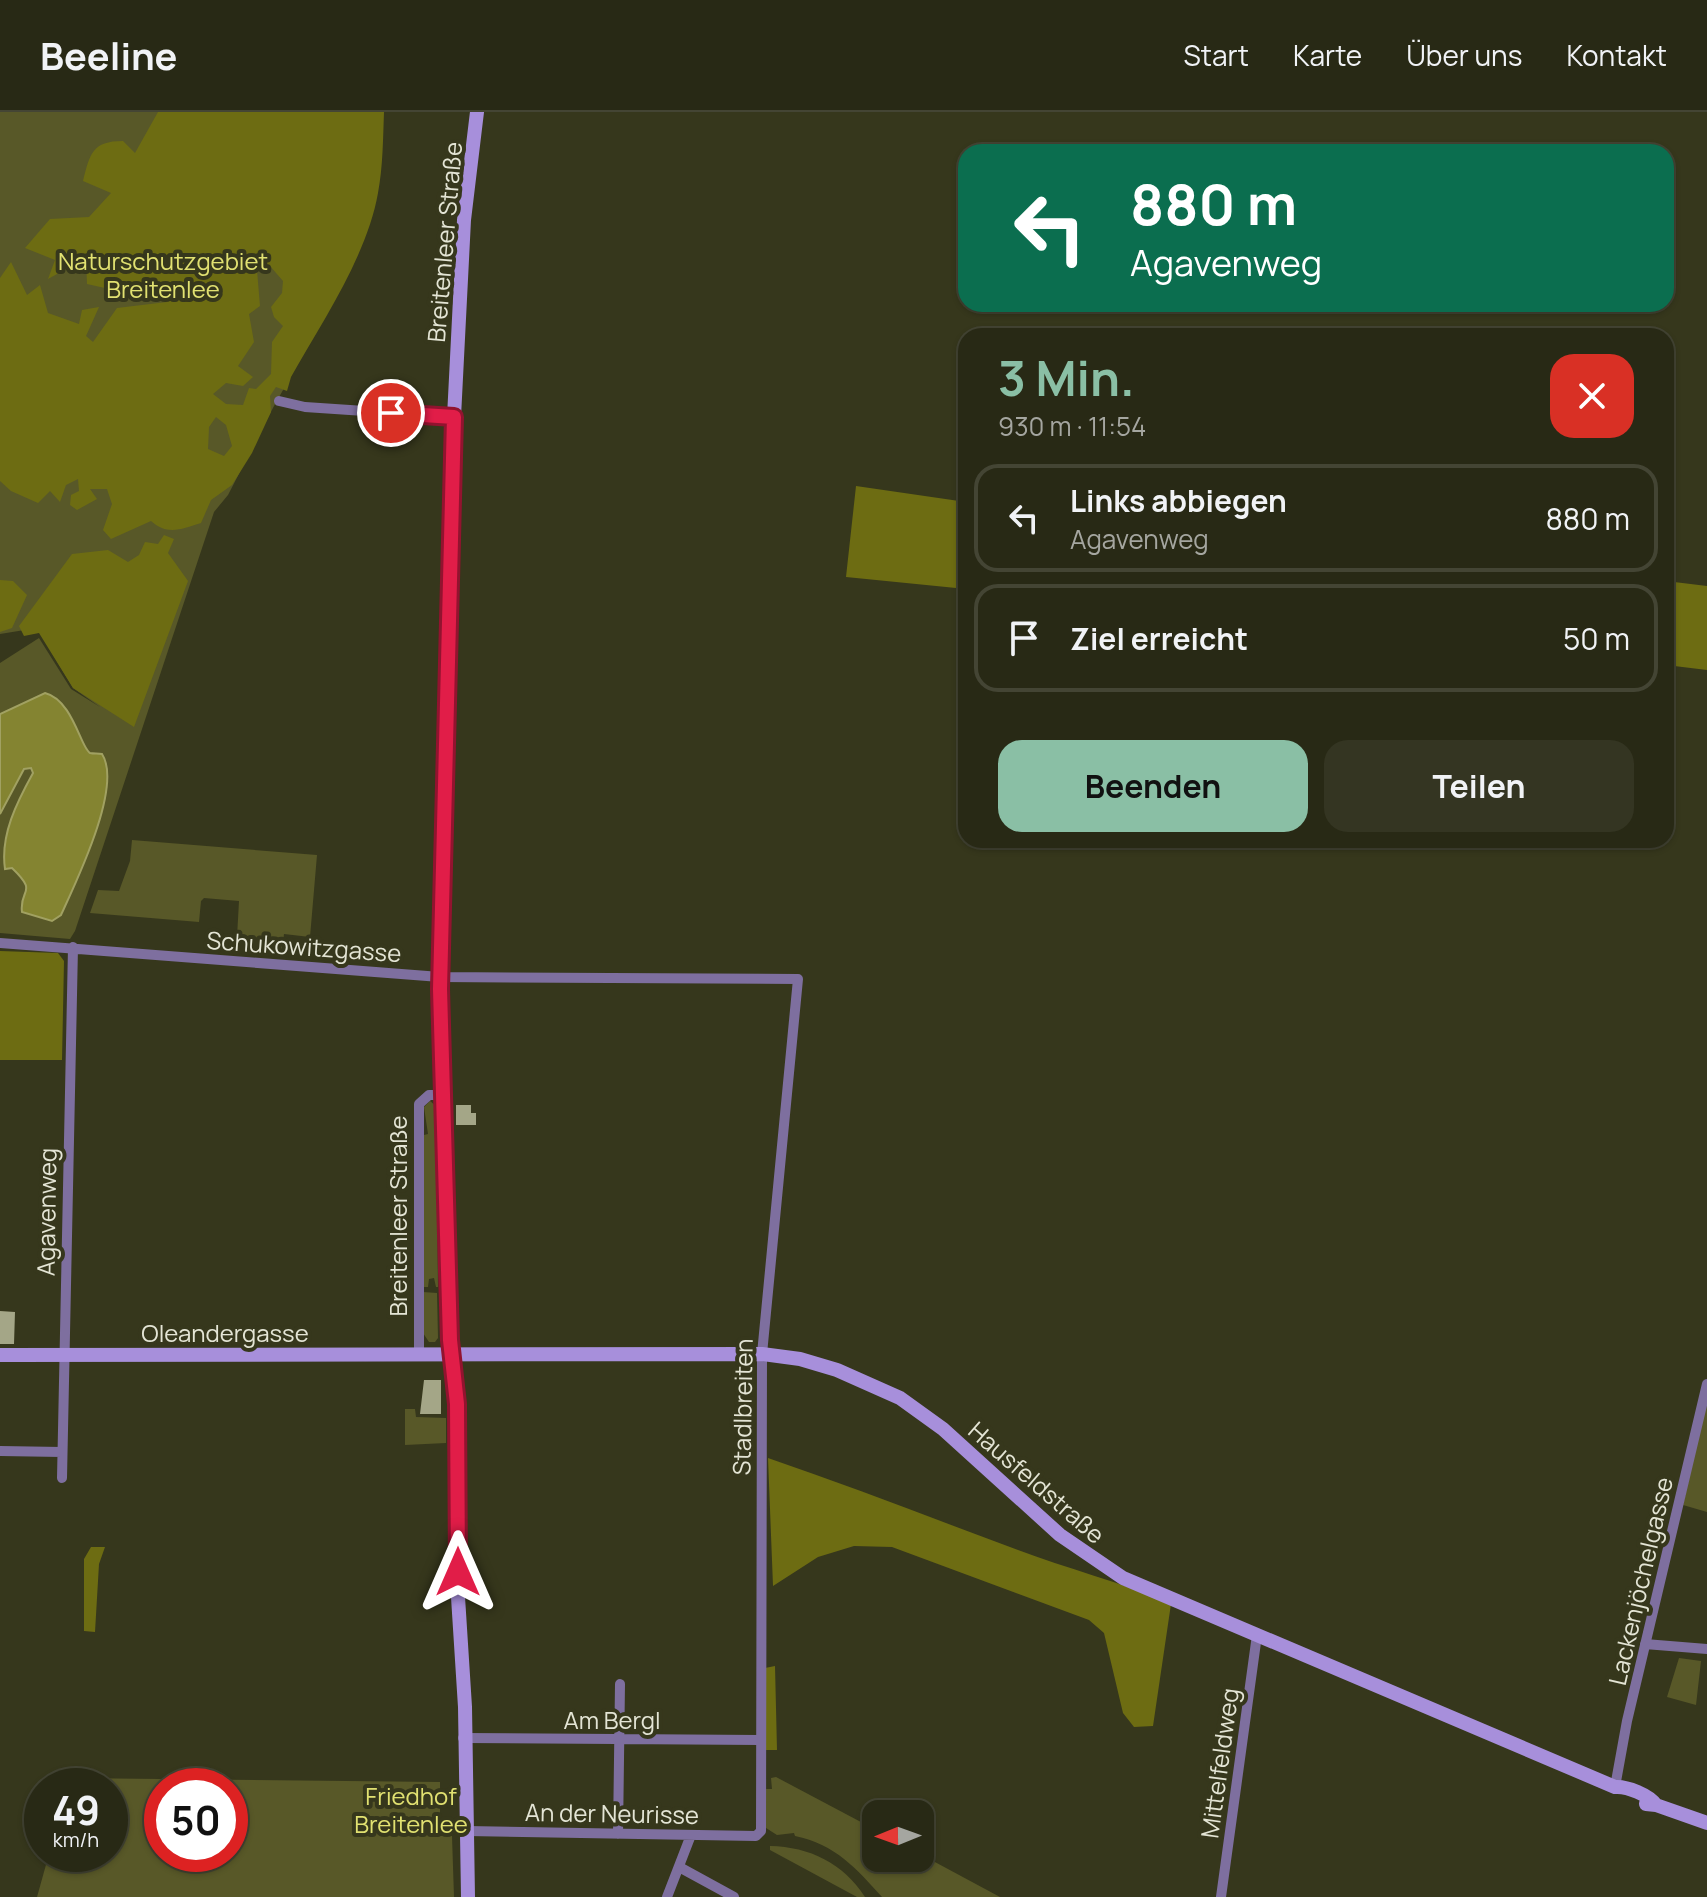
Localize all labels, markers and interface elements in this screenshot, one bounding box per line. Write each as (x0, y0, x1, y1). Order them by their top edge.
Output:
text: Beeline (40, 29, 177, 81)
text: Start (1184, 36, 1249, 74)
text: Karte (1293, 36, 1362, 74)
text: Über uns (1406, 36, 1522, 74)
text: Kontakt (1566, 36, 1667, 74)
street label: Breitenleer Straße (419, 140, 469, 344)
text: 880 m (1130, 165, 1297, 242)
icon: left (998, 176, 1102, 280)
text: Agavenweg (1130, 238, 1322, 287)
park label: Naturschutzgebiet Breitenlee (58, 244, 268, 305)
text: 3 Min. (998, 345, 1135, 410)
button: close (1550, 354, 1634, 438)
pin (357, 379, 425, 447)
icon: arrive (369, 391, 413, 435)
text: 930 m · 11:54 (998, 408, 1146, 444)
text: Links abbiegen (1070, 480, 1287, 521)
icon: left (1002, 496, 1046, 540)
text: 880 m (1545, 498, 1630, 539)
text: Agavenweg (1070, 521, 1209, 557)
icon: arrive (1002, 616, 1046, 660)
text: Ziel erreicht (1070, 618, 1248, 659)
text: 50 m (1563, 618, 1630, 659)
button: Beenden (998, 740, 1308, 832)
button: Teilen (1324, 740, 1634, 832)
street label: Schukowitzgasse (206, 923, 402, 969)
street label: Breitenleer Straße (381, 1115, 414, 1317)
street label: Agavenweg (28, 1148, 64, 1276)
street label: Oleandergasse (141, 1316, 309, 1349)
street label: Stadlbreiten (724, 1338, 760, 1476)
street label: Hausfeldstraße (962, 1414, 1112, 1550)
street label: Lackenjöchelgasse (1600, 1474, 1680, 1688)
position arrow (416, 1530, 500, 1614)
street label: Mittelfeldweg (1192, 1686, 1246, 1840)
street label: Am Bergl (563, 1703, 661, 1736)
speed limit sign: 50 (144, 1768, 248, 1872)
park label: Friedhof Breitenlee (354, 1779, 468, 1840)
text: 49 (52, 1782, 100, 1837)
street label: An der Neurisse (525, 1795, 699, 1831)
north arrow (862, 1800, 934, 1872)
map controls (862, 1800, 934, 1872)
text: km/h (53, 1826, 99, 1853)

